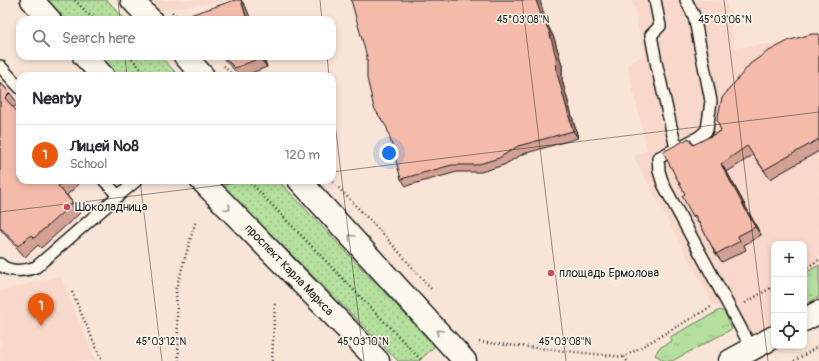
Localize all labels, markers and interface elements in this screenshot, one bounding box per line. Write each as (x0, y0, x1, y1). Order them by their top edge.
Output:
text: 45°03'08"N (497, 14, 550, 26)
text: 45°03'06"N (698, 14, 752, 26)
search box (16, 16, 336, 60)
icon: search (30, 27, 52, 49)
text: Search here (62, 29, 135, 48)
text: Nearby (32, 88, 81, 109)
text: Лицей №8 (70, 137, 139, 156)
your location (379, 143, 399, 163)
text: 1 (42, 147, 48, 163)
text: 120 m (284, 147, 320, 163)
text: School (70, 156, 107, 172)
place label: Шоколадница (75, 200, 148, 215)
marker: Шоколадница (62, 202, 72, 212)
one-way arrow (223, 203, 231, 211)
street label: проспект Карла Маркса (241, 221, 337, 319)
one-way arrow (348, 234, 355, 241)
map controls (771, 241, 807, 349)
button: + (771, 241, 807, 277)
place label: площадь Ермолова (559, 266, 659, 281)
marker: площадь Ермолова (546, 268, 556, 278)
button: − (771, 277, 807, 313)
pin: 1 (28, 293, 54, 326)
button: locate (771, 313, 807, 349)
one-way arrow (436, 329, 443, 337)
text: 45°03'12"N (136, 336, 186, 348)
text: 45°03'10"N (337, 336, 389, 348)
text: 45°03'08"N (539, 336, 592, 348)

